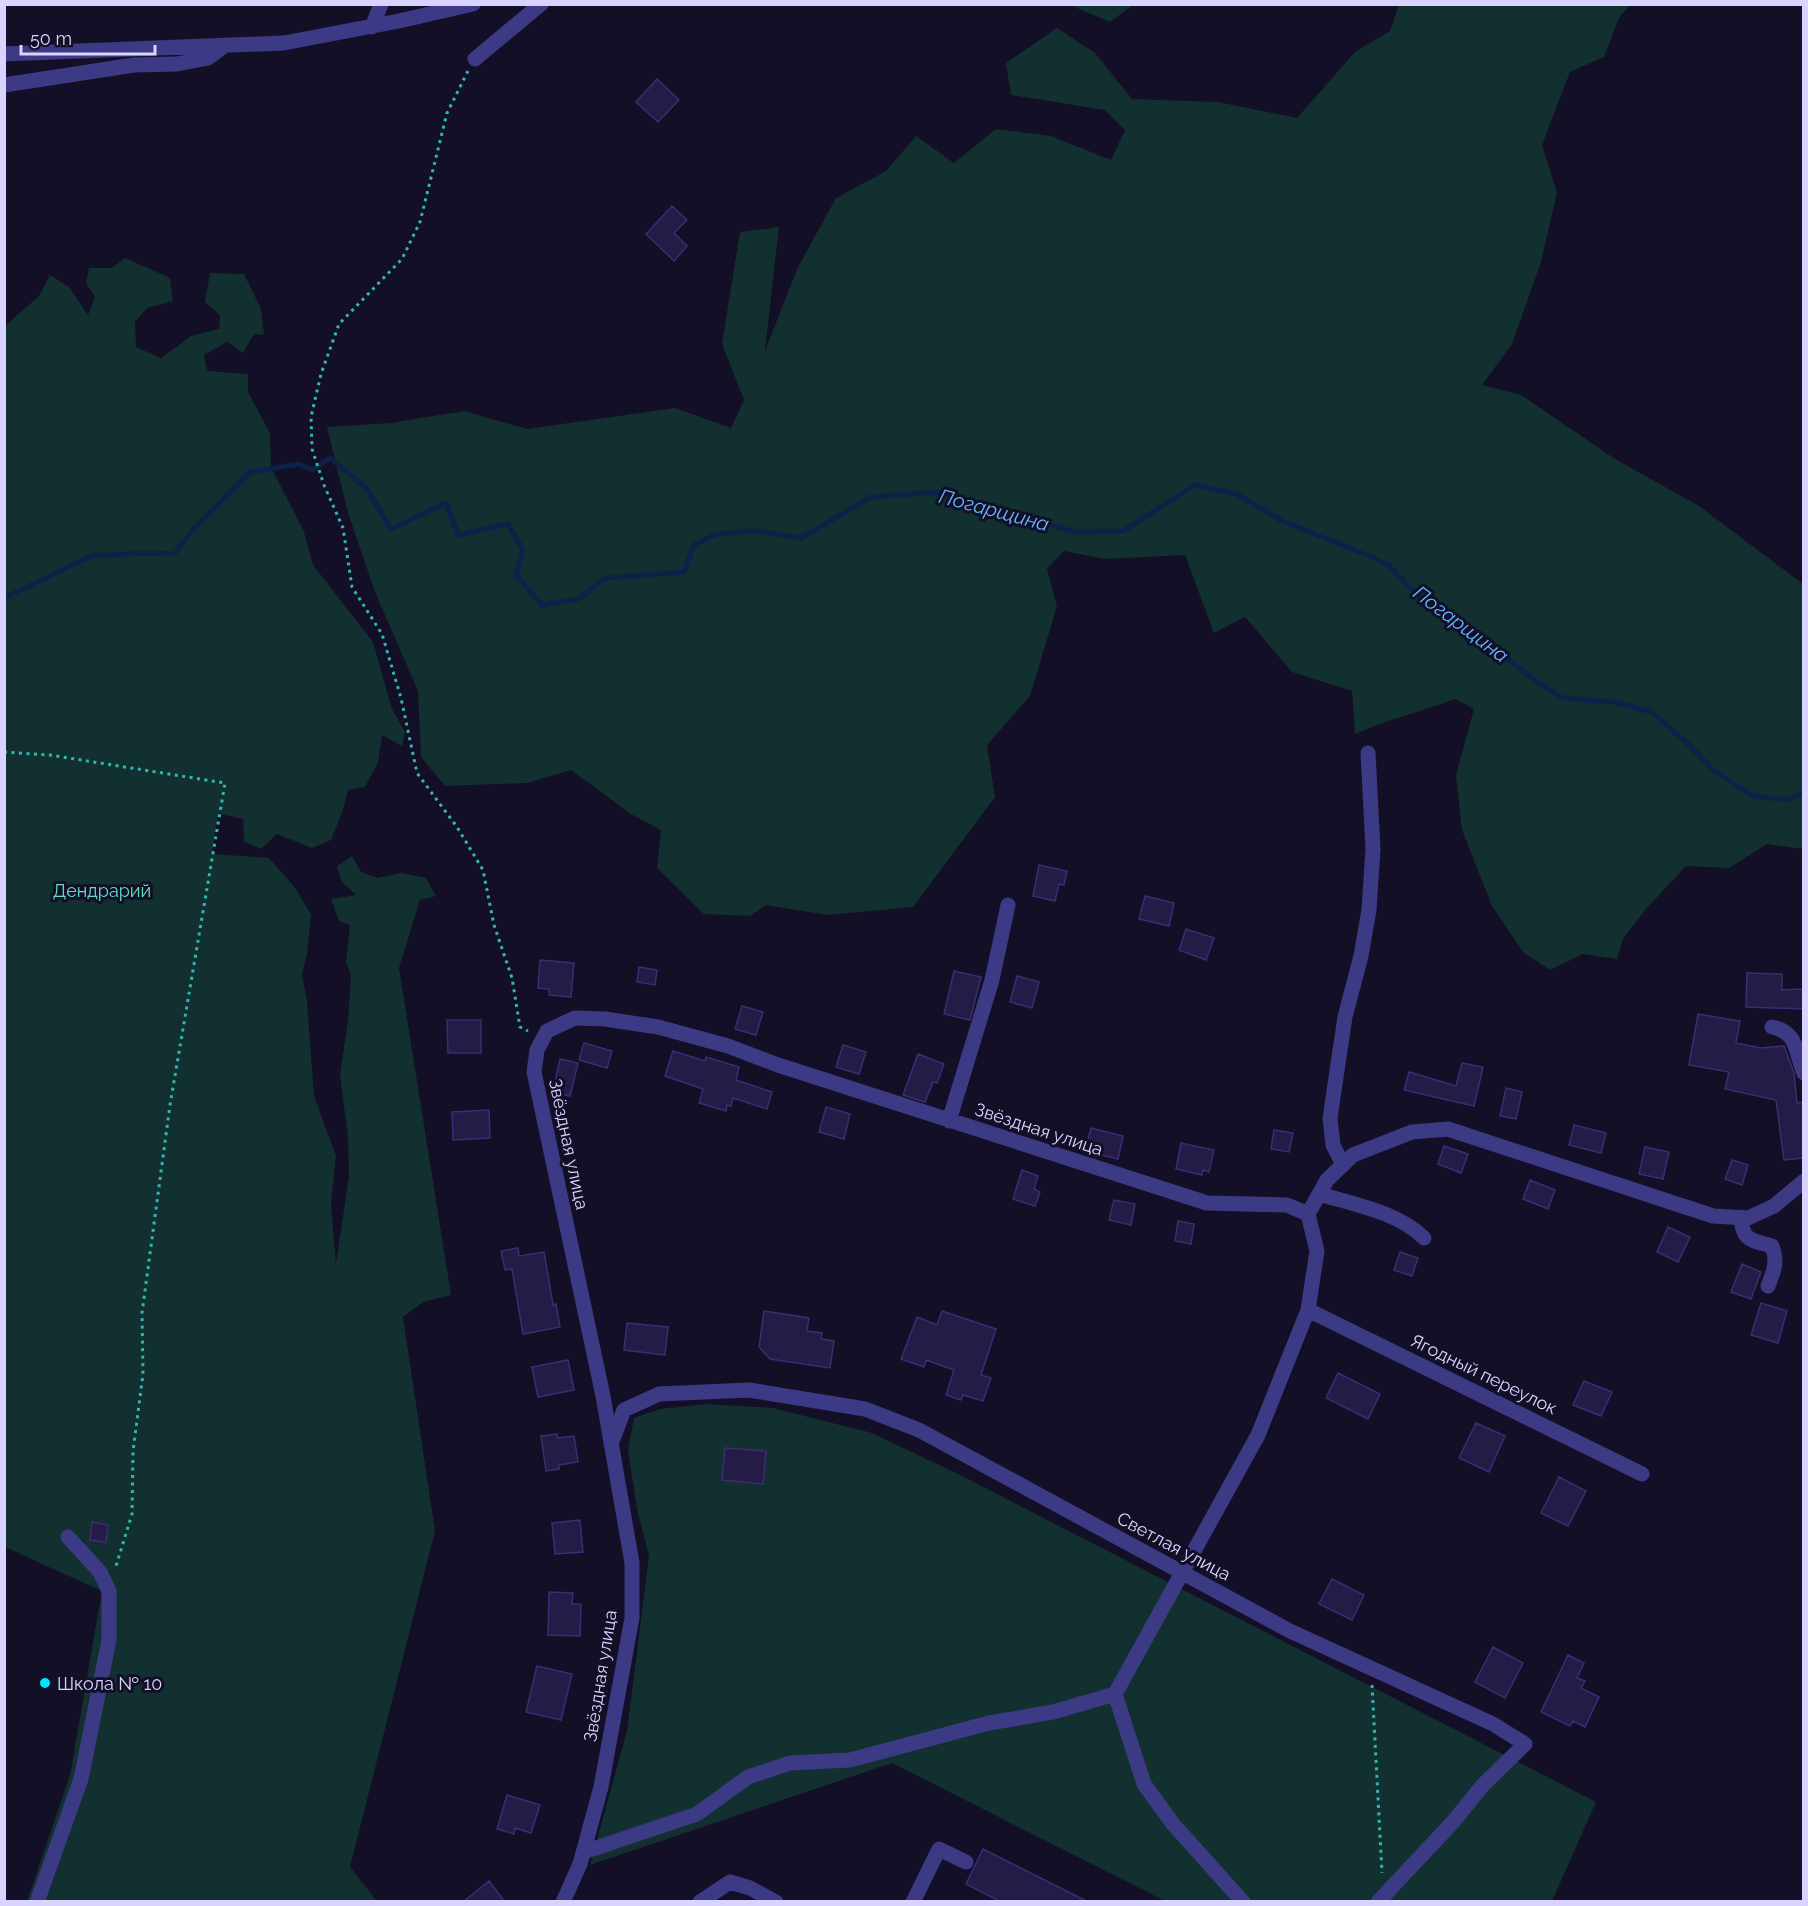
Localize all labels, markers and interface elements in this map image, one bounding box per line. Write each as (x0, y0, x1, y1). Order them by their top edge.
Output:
scale bar (21, 18, 154, 56)
text: 50 m (30, 28, 72, 49)
water label: Погарщина (936, 484, 1052, 536)
water label: Погарщина (1409, 580, 1513, 668)
park label: Дендрарий (53, 880, 151, 901)
street label: Звёздная улица (545, 1077, 593, 1211)
street label: Звёздная улица (972, 1098, 1106, 1160)
street label: Ягодный переулок (1407, 1329, 1561, 1419)
street label: Светлая улица (1114, 1507, 1234, 1585)
street label: Звёздная улица (579, 1609, 621, 1743)
place label: Школа № 10 (57, 1673, 162, 1694)
marker: Школа № 10 (38, 1676, 52, 1690)

